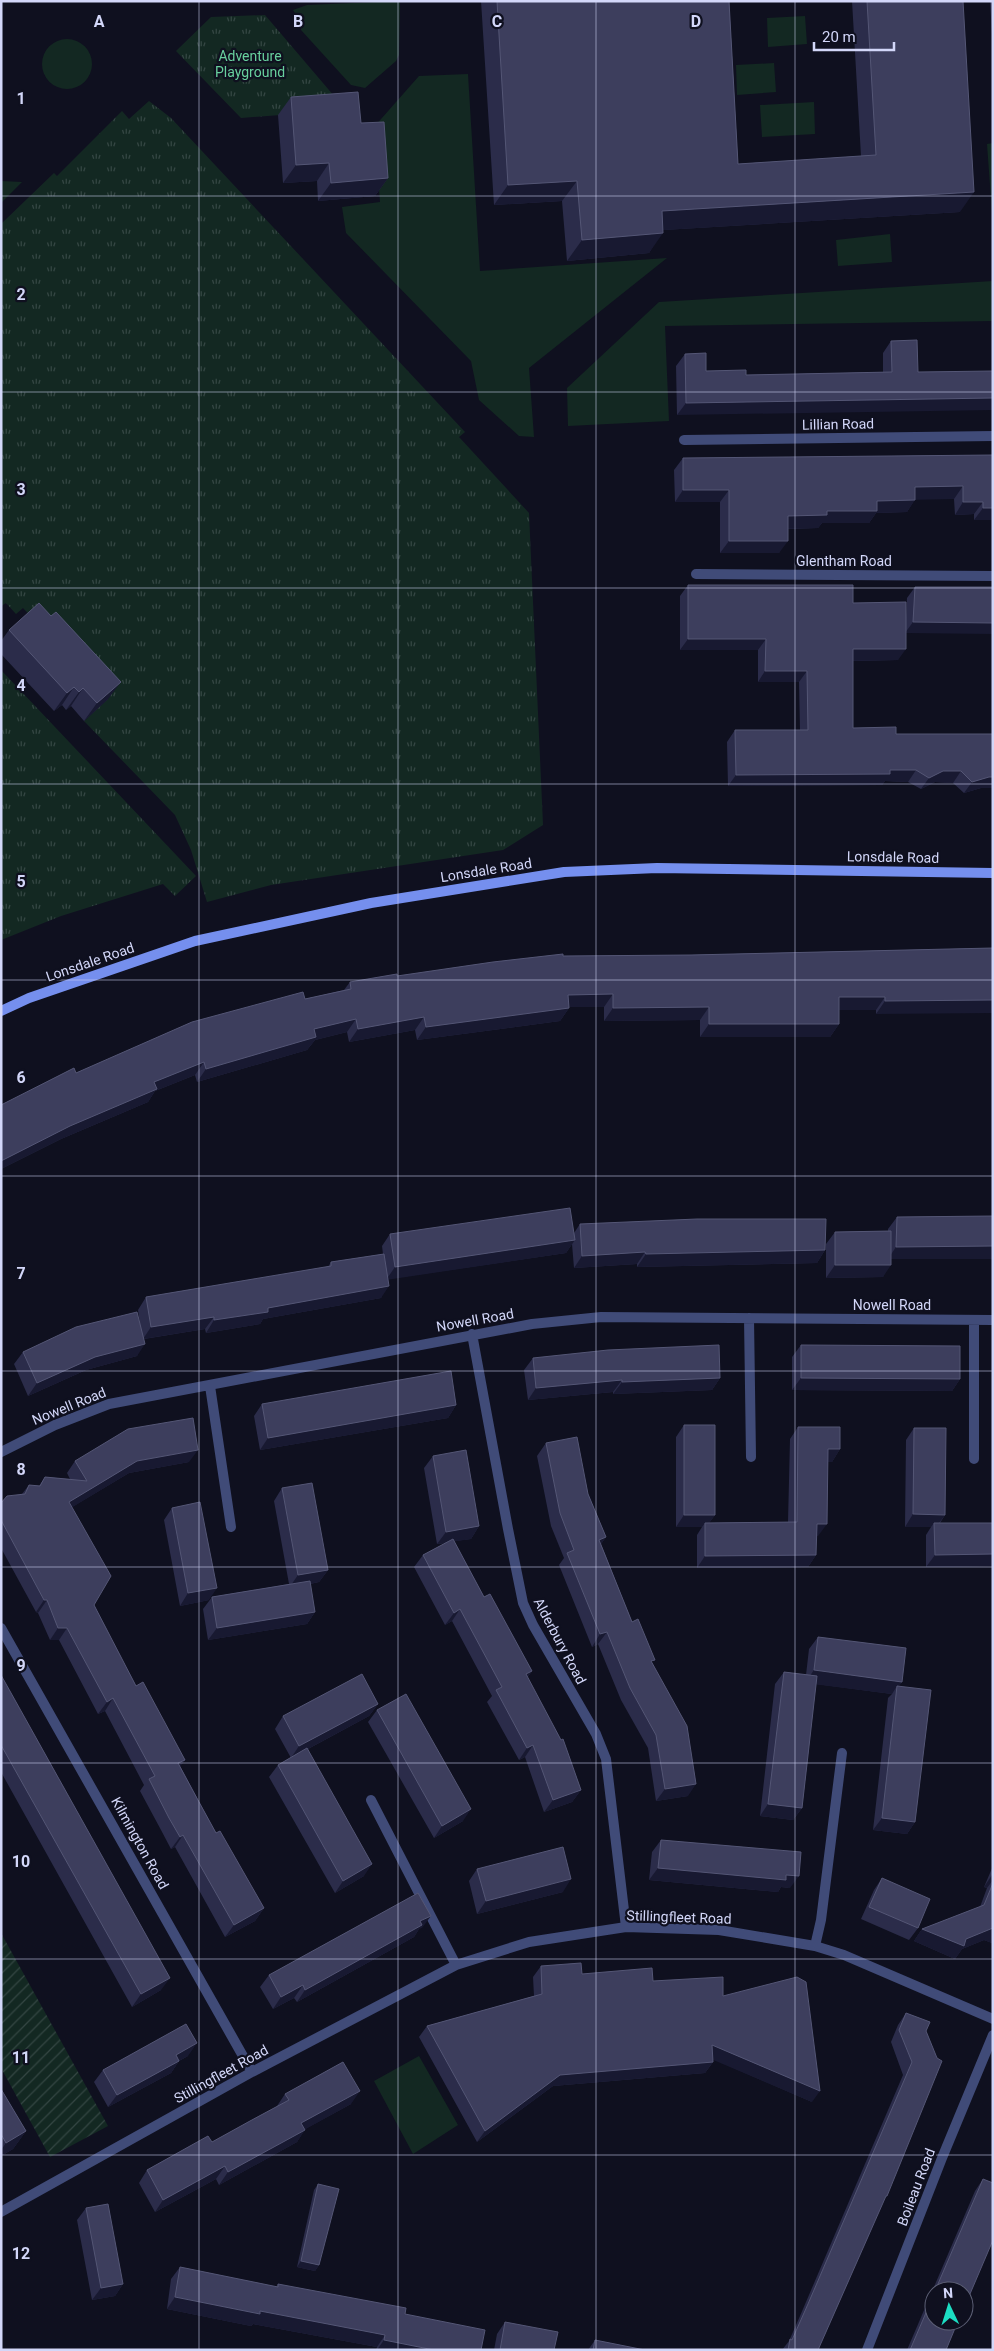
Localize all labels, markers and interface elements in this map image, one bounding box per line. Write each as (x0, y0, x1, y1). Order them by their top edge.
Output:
text: A (94, 12, 105, 31)
text: B (293, 12, 303, 31)
text: C (492, 12, 502, 31)
text: D (691, 12, 701, 31)
scale bar (814, 20, 894, 52)
text: 20 m (822, 28, 856, 46)
park label: Adventure Playground (215, 48, 285, 80)
text: 1 (16, 89, 26, 108)
text: 2 (16, 285, 26, 304)
street label: Lillian Road (802, 415, 874, 433)
text: 3 (16, 480, 26, 499)
street label: Glentham Road (796, 553, 892, 569)
text: 4 (16, 676, 26, 695)
street label: Lonsdale Road (847, 848, 939, 866)
street label: Lonsdale Road (439, 855, 533, 885)
text: 5 (16, 872, 26, 891)
street label: Lonsdale Road (44, 939, 136, 985)
text: 6 (16, 1068, 26, 1087)
text: 7 (16, 1264, 26, 1283)
street label: Nowell Road (853, 1297, 931, 1313)
street label: Nowell Road (435, 1305, 515, 1335)
street label: Nowell Road (30, 1384, 108, 1428)
text: 8 (16, 1460, 26, 1479)
street label: Alderbury Road (531, 1595, 589, 1687)
text: 9 (16, 1656, 26, 1675)
street label: Kilmington Road (108, 1794, 172, 1892)
text: 10 (12, 1852, 30, 1871)
street label: Stillingfleet Road (626, 1907, 732, 1927)
street label: Stillingfleet Road (171, 2042, 271, 2106)
text: 11 (12, 2048, 30, 2067)
street label: Boileau Road (894, 2146, 938, 2228)
text: 12 (12, 2244, 30, 2263)
north arrow (924, 2281, 974, 2331)
text: N (943, 2285, 954, 2301)

